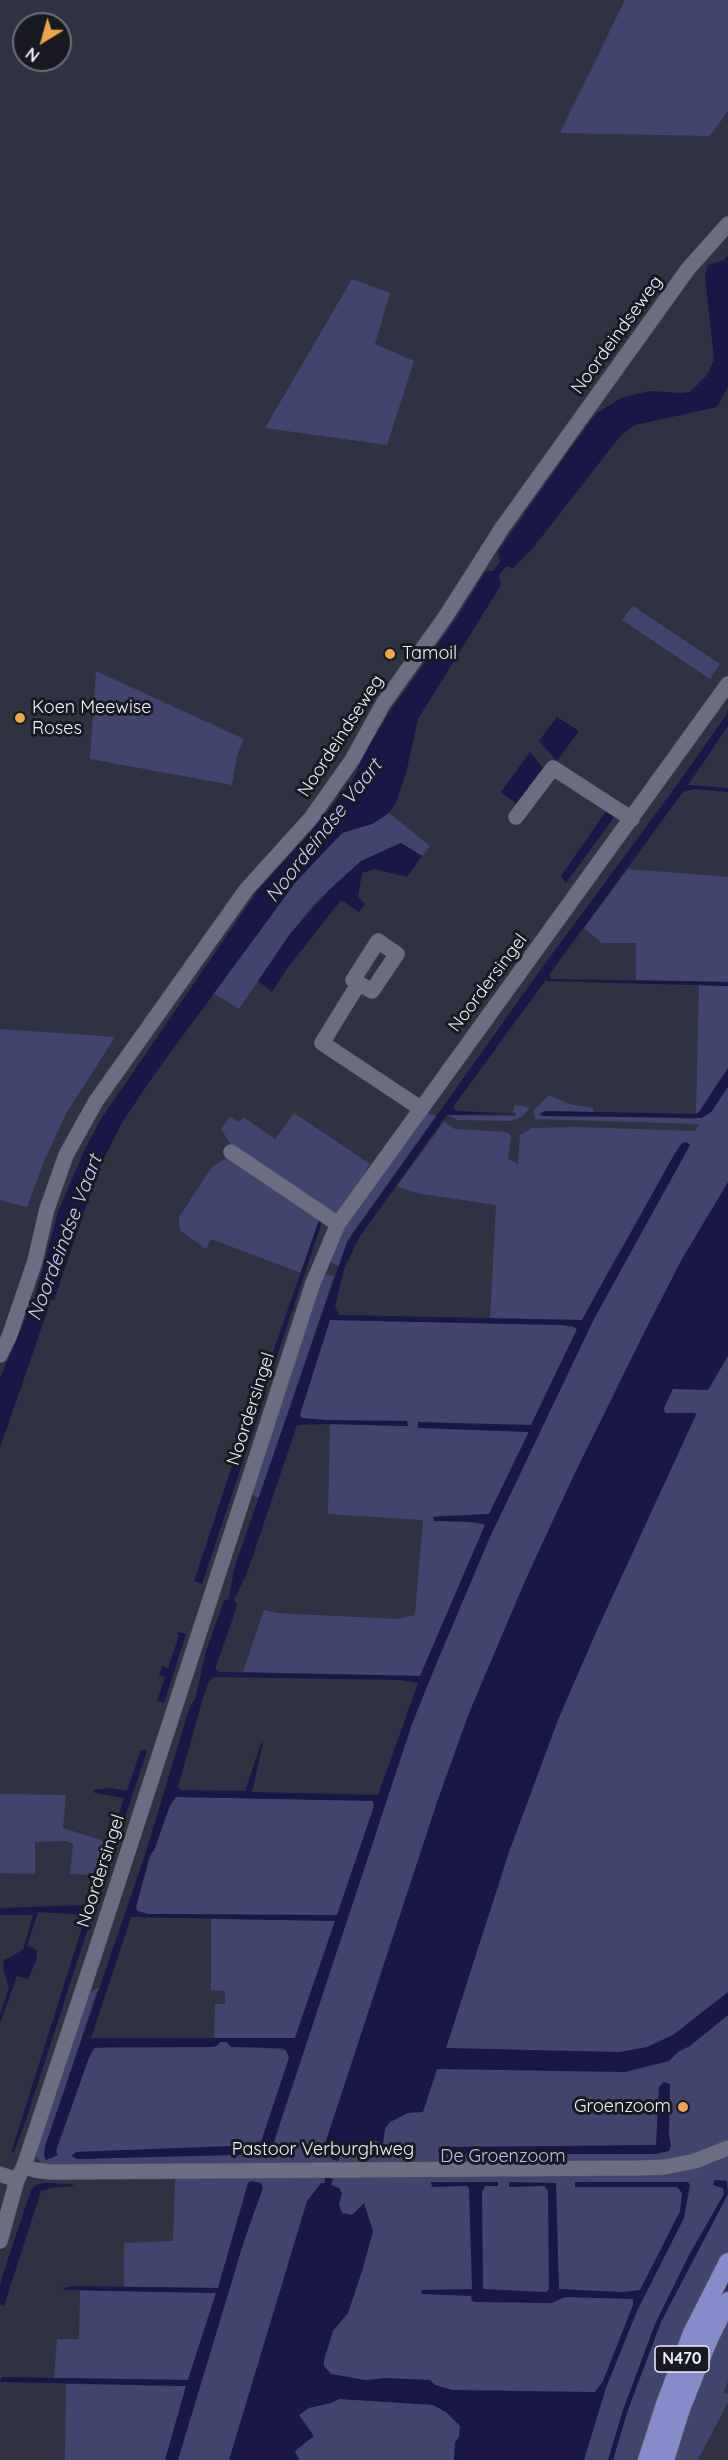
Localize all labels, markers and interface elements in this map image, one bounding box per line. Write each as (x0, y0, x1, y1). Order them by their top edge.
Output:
north arrow (12, 12, 72, 72)
text: N (22, 43, 43, 66)
street label: Noordeindseweg (567, 272, 667, 398)
place label: Tamoil (402, 643, 457, 665)
marker: Tamoil (383, 647, 397, 661)
street label: Noordeindseweg (294, 671, 388, 801)
place label: Koen Meewise Roses (32, 697, 151, 740)
marker: Koen Meewise Roses (13, 711, 27, 725)
water label: Noordeindse Vaart (261, 754, 387, 908)
street label: Noordersingel (444, 930, 532, 1036)
water label: Noordeindse Vaart (22, 1152, 108, 1324)
street label: Noordersingel (223, 1350, 279, 1468)
street label: Noordersingel (73, 1812, 129, 1930)
place label: Groenzoom (574, 2096, 671, 2118)
marker: Groenzoom (676, 2100, 690, 2114)
street label: Pastoor Verburghweg (232, 2139, 414, 2161)
park label: De Groenzoom (440, 2146, 566, 2168)
road number: N470 (655, 2346, 709, 2372)

